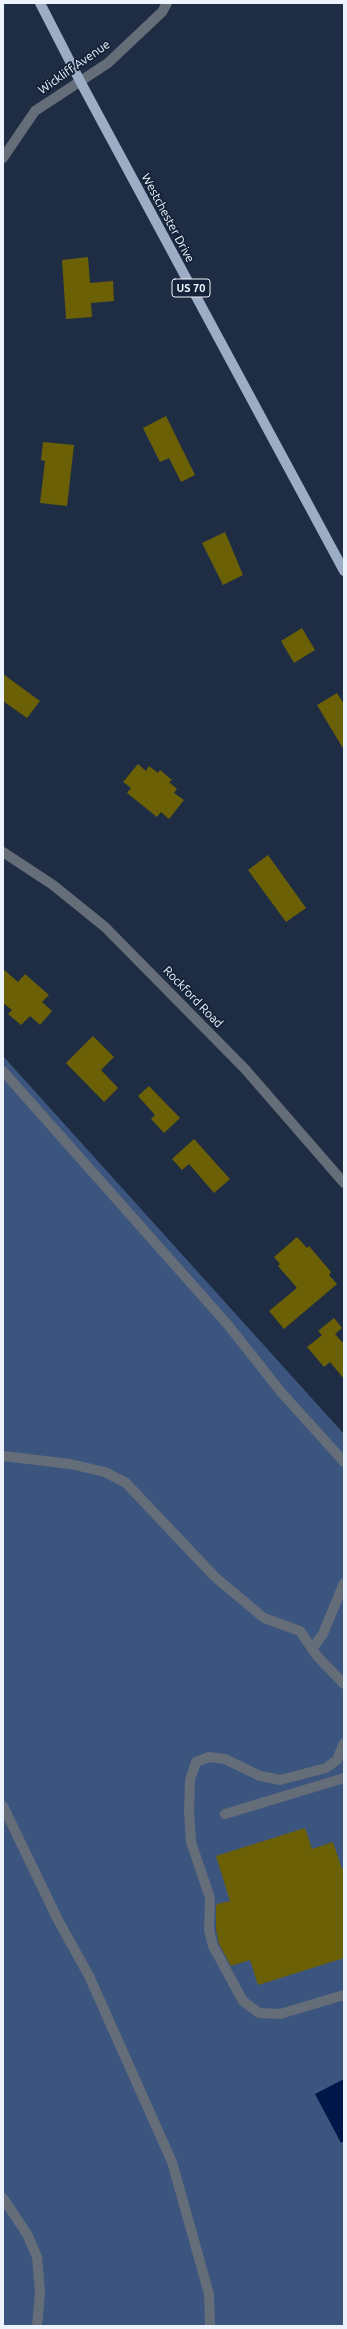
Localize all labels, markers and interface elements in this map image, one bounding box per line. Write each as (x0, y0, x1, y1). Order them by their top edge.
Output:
street label: Wickliff Avenue (35, 37, 113, 97)
street label: Westchester Drive (138, 171, 198, 265)
road number: US 70 (172, 279, 210, 297)
street label: Rockford Road (160, 963, 226, 1031)

